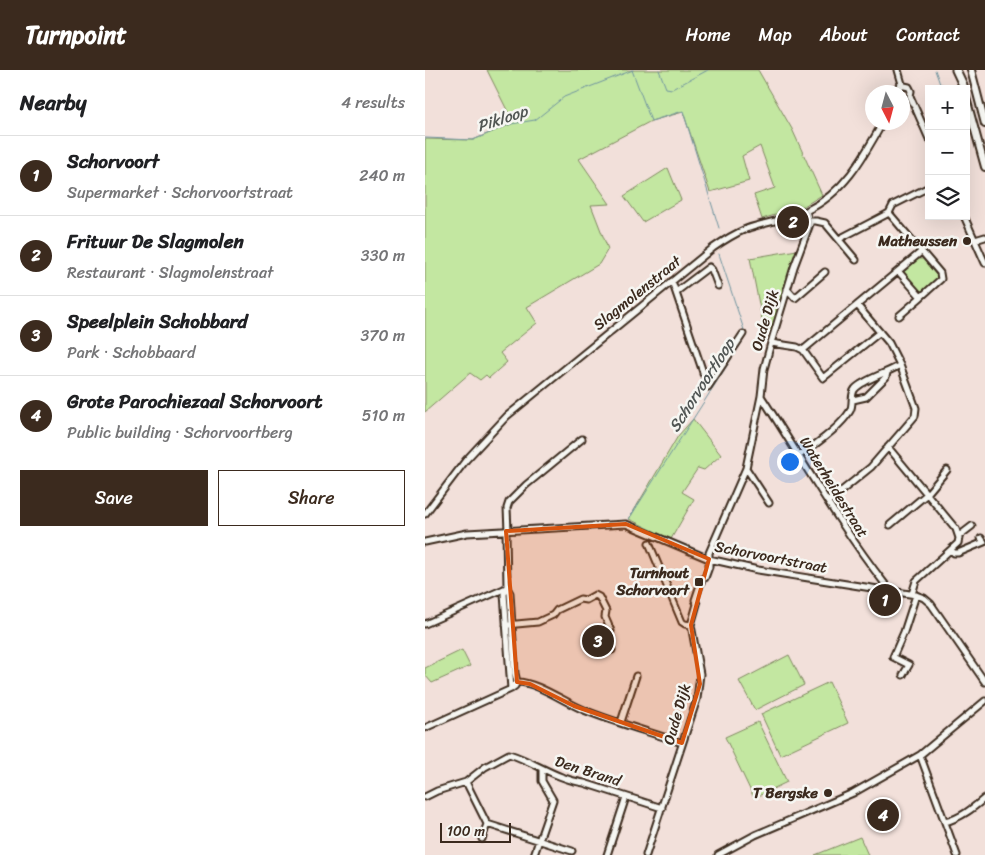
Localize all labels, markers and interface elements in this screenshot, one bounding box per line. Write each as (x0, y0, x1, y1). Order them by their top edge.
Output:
text: Turnpoint (25, 14, 127, 56)
text: Home (686, 19, 731, 51)
text: Map (759, 19, 792, 51)
text: About (820, 19, 868, 51)
text: Contact (896, 19, 960, 51)
text: Nearby (20, 84, 86, 122)
north arrow (865, 85, 910, 130)
map controls (925, 85, 970, 220)
button: + (925, 85, 970, 130)
text: 4 results (341, 88, 405, 117)
water label: Pikloop (473, 96, 533, 140)
button: − (925, 130, 970, 175)
text: Schorvoort (67, 145, 159, 178)
text: 1 (33, 161, 39, 190)
text: 240 m (359, 161, 405, 190)
button: layers (925, 175, 970, 220)
text: Supermarket · Schorvoortstraat (67, 178, 293, 207)
pin: 2 (777, 203, 809, 241)
text: Frituur De Slagmolen (67, 225, 244, 258)
place label: Matheussen (877, 228, 958, 254)
marker: Matheussen (961, 235, 973, 247)
text: 2 (31, 241, 41, 270)
text: 330 m (361, 241, 405, 270)
street label: Slagmolenstraat (587, 248, 688, 337)
text: Restaurant · Slagmolenstraat (67, 258, 273, 287)
street label: Oude Dijk (744, 286, 786, 354)
text: Speelplein Schobbard (67, 305, 248, 338)
text: 3 (32, 321, 40, 350)
text: 370 m (361, 321, 405, 350)
water label: Schorvoortloop (660, 331, 744, 438)
text: Park · Schobbaard (67, 338, 195, 367)
text: Grote Parochiezaal Schorvoort (67, 385, 323, 418)
text: 4 (31, 401, 41, 430)
text: 510 m (362, 401, 405, 430)
text: Public building · Schorvoortberg (67, 418, 293, 447)
street label: Waterheidestraat (792, 431, 876, 543)
your location (777, 449, 803, 475)
button: Save (20, 470, 208, 526)
button: Share (218, 470, 405, 526)
street label: Schorvoortstraat (713, 533, 830, 581)
place label: Turnhout Schorvoort (615, 560, 690, 603)
marker: Turnhout Schorvoort (693, 576, 705, 588)
pin: 1 (869, 581, 901, 619)
pin: 3 (582, 622, 614, 660)
street label: Oude Dijk (656, 680, 698, 748)
street label: Den Brand (552, 748, 625, 794)
place label: T Bergske (753, 780, 818, 806)
marker: T Bergske (822, 787, 834, 799)
pin: 4 (867, 796, 899, 834)
text: 100 m (447, 819, 485, 844)
scale bar (440, 820, 511, 843)

